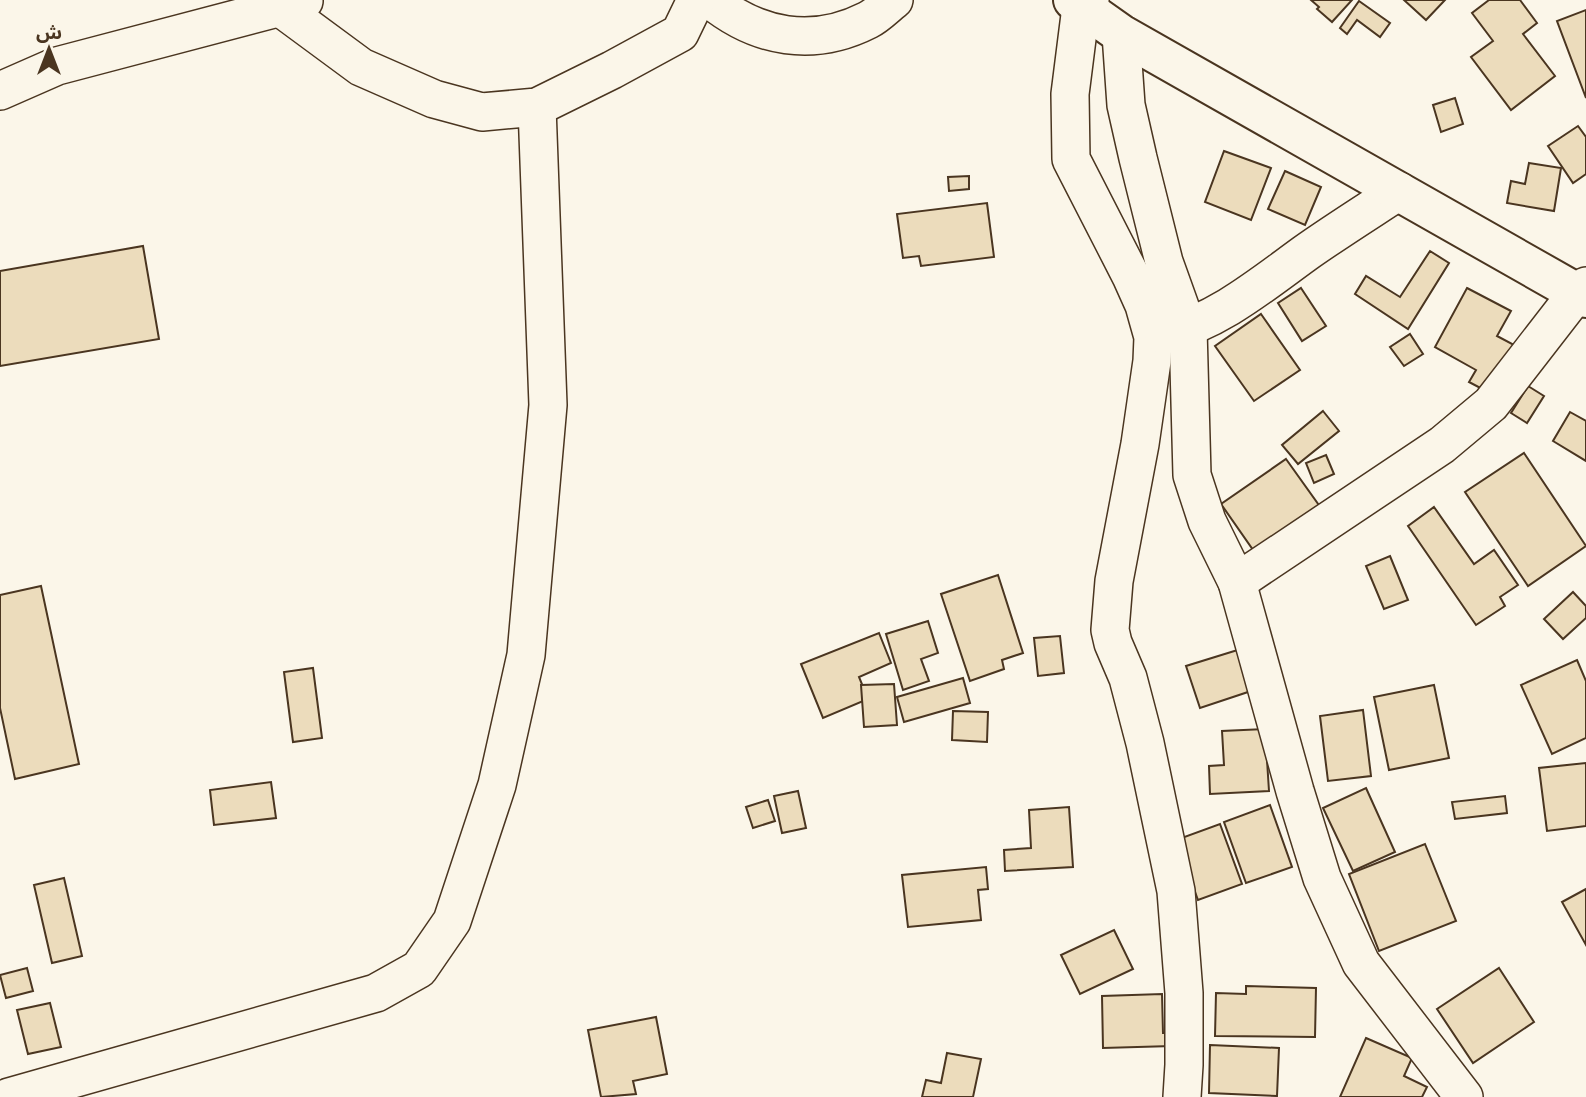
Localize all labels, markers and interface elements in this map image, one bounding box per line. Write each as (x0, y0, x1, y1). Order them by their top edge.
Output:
north arrow (14, 14, 84, 84)
text: ش (36, 21, 62, 44)

